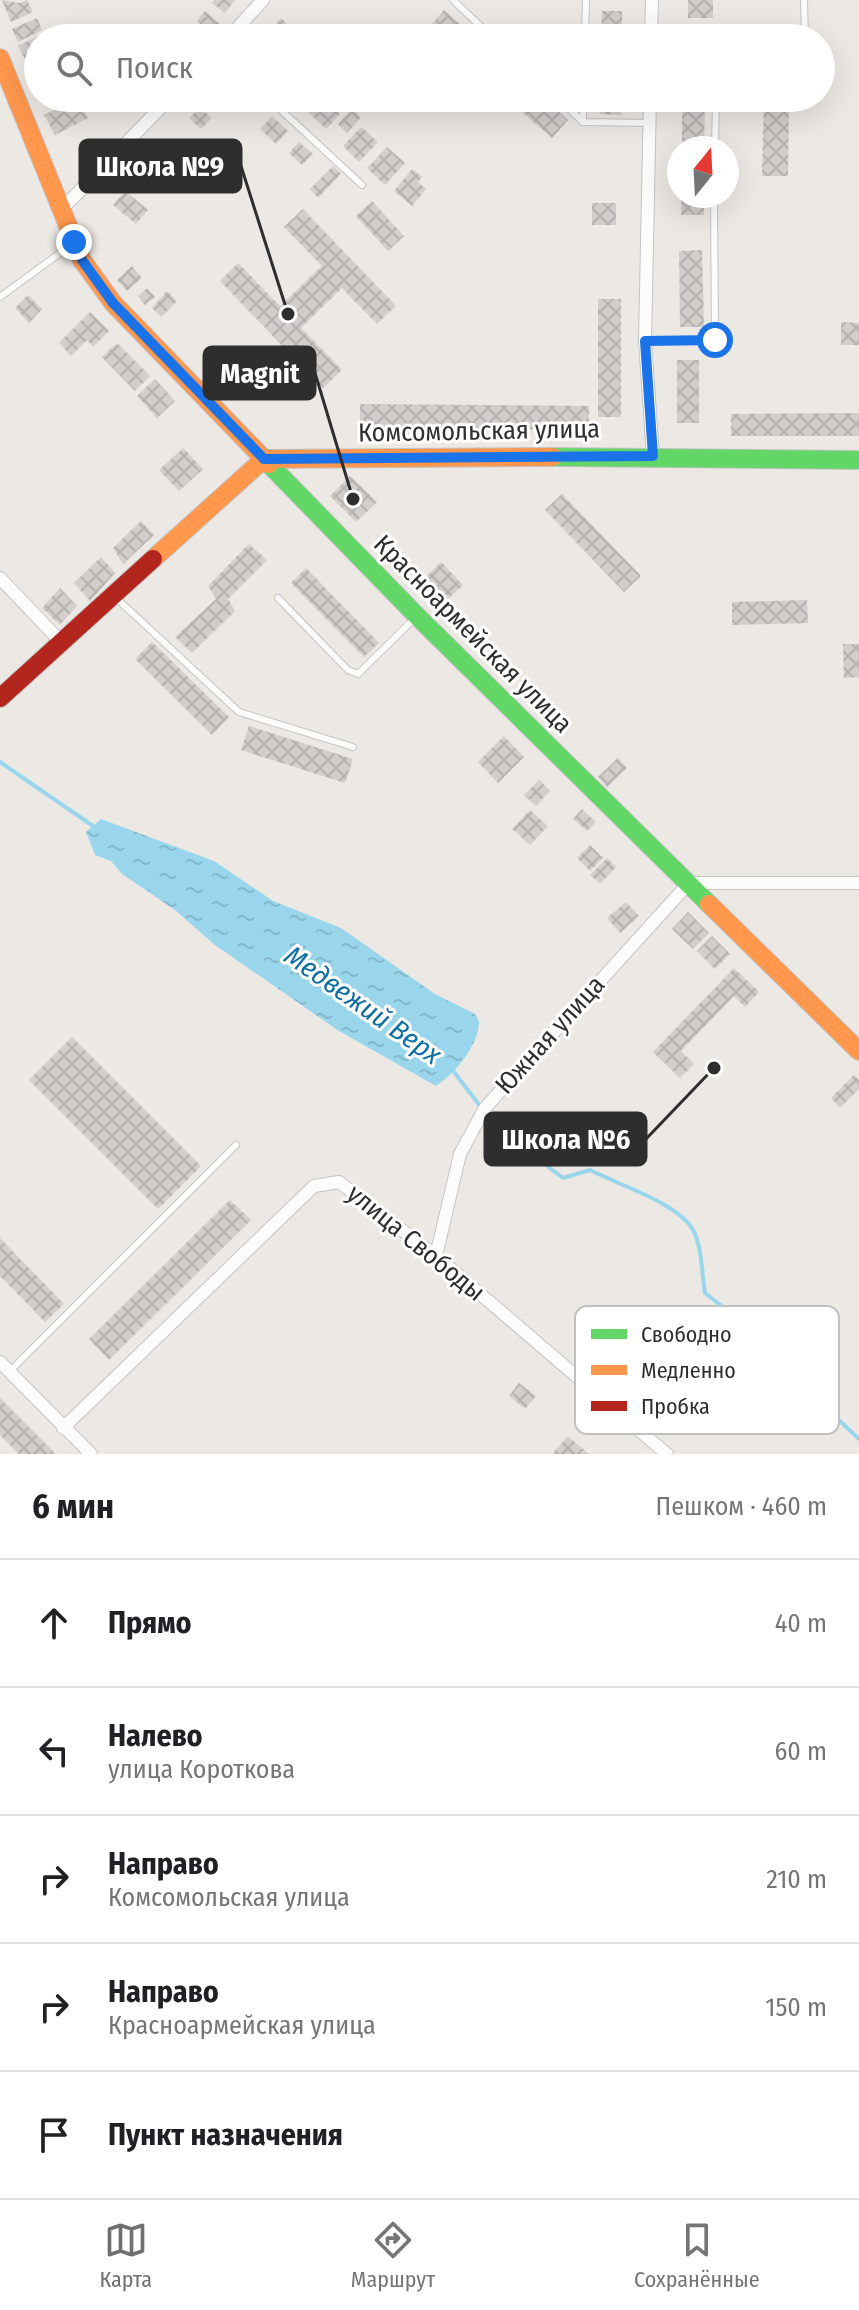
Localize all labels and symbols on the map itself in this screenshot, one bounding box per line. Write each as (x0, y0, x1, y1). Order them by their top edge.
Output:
north arrow (667, 136, 739, 208)
callout: Школа №9 (80, 140, 241, 192)
text: Школа №9 (96, 150, 224, 183)
route end (56, 224, 92, 260)
route start (697, 322, 733, 358)
callout: Magnit (204, 347, 315, 399)
text: Magnit (220, 357, 301, 390)
street label: Комсомольская улица (358, 413, 600, 449)
street label: Красноармейская улица (367, 528, 579, 740)
water label: Медвежий Верх (278, 939, 448, 1072)
street label: Южная улица (489, 970, 611, 1100)
callout: Школа №6 (485, 1113, 646, 1165)
text: Школа №6 (502, 1123, 630, 1156)
street label: улица Свободы (341, 1178, 491, 1308)
legend (575, 1306, 839, 1434)
text: Свободно (641, 1321, 732, 1348)
text: Медленно (641, 1357, 736, 1384)
text: Пробка (641, 1393, 710, 1420)

